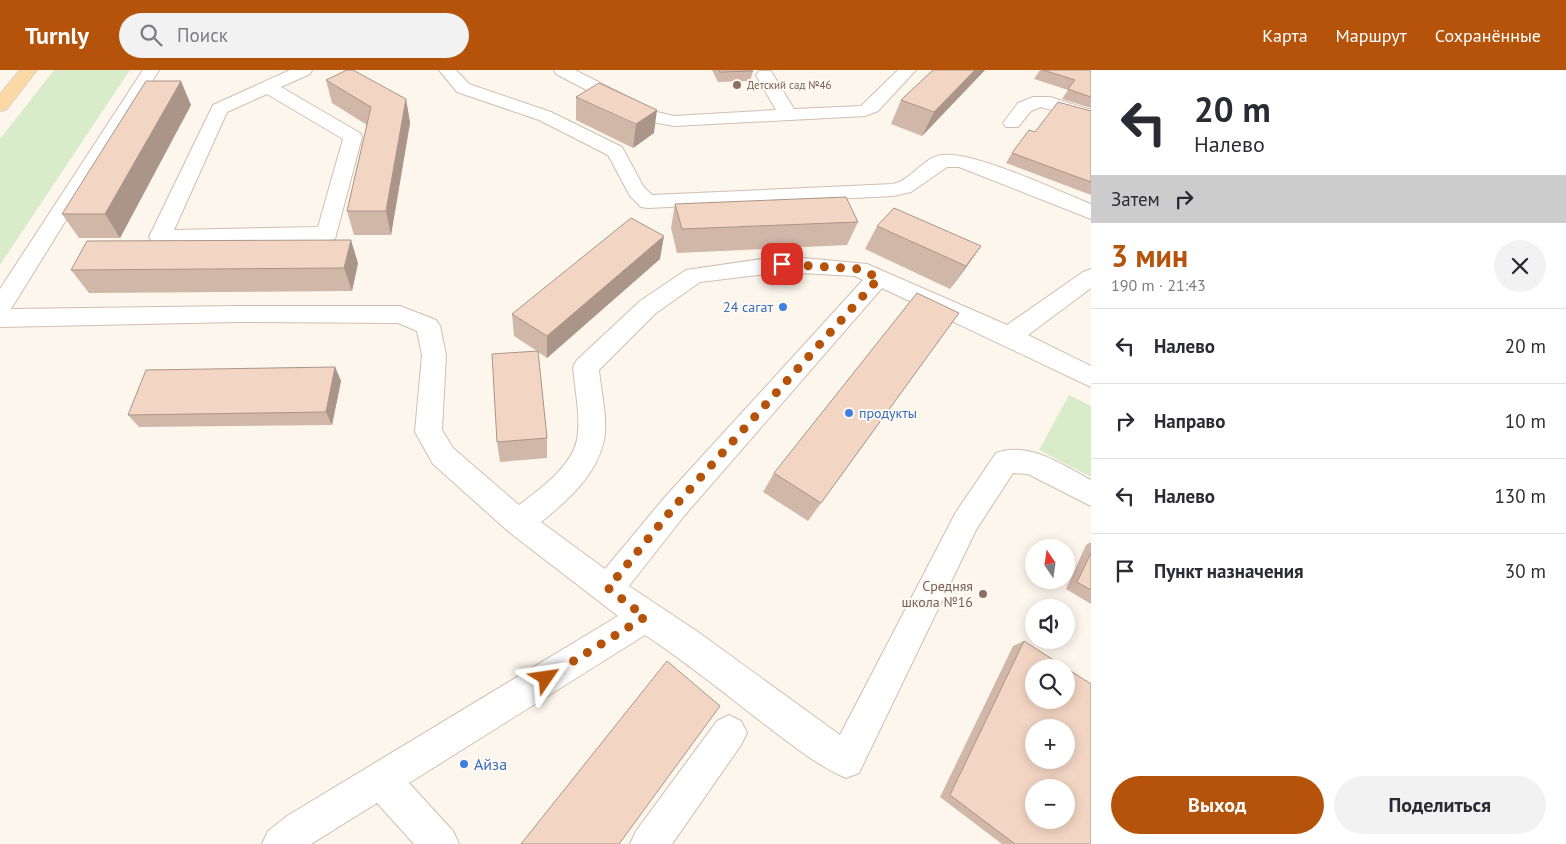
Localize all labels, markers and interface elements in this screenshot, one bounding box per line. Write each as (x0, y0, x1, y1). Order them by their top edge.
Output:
search box (119, 13, 469, 58)
text: Turnly (25, 20, 89, 51)
icon: search (137, 21, 165, 49)
text: Поиск (177, 23, 228, 47)
text: Карта (1262, 24, 1308, 47)
text: Маршрут (1336, 24, 1407, 47)
text: Сохранённые (1435, 24, 1541, 47)
place label: Детский сад №46 (747, 78, 832, 92)
marker: Детский сад №46 (731, 79, 743, 91)
text: 20 m (1194, 86, 1271, 132)
icon: left (1111, 90, 1176, 155)
text: Налево (1194, 130, 1265, 158)
icon: right (1170, 185, 1198, 213)
text: Затем (1111, 187, 1160, 211)
text: 3 мин (1111, 236, 1188, 275)
button: close (1494, 240, 1546, 292)
pin (761, 243, 803, 285)
icon: arrive (768, 250, 796, 278)
text: 190 m · 21:43 (1111, 275, 1206, 295)
place label: 24 сагат (723, 298, 773, 316)
marker: 24 сагат (777, 301, 789, 313)
icon: left (1111, 332, 1139, 360)
text: Налево (1154, 334, 1215, 358)
text: 20 m (1505, 334, 1546, 358)
place label: продукты (859, 404, 917, 422)
marker: продукты (843, 407, 855, 419)
icon: right (1111, 407, 1139, 435)
text: Направо (1154, 409, 1225, 433)
text: 10 m (1505, 409, 1546, 433)
icon: left (1111, 482, 1139, 510)
text: Налево (1154, 484, 1215, 508)
text: 130 m (1494, 484, 1546, 508)
north arrow (1025, 539, 1075, 589)
map controls (1025, 539, 1075, 829)
icon: arrive (1111, 557, 1139, 585)
text: Пункт назначения (1154, 559, 1304, 583)
text: 30 m (1505, 559, 1546, 583)
place label: Средняя школа №16 (901, 577, 973, 611)
marker: Средняя школа №16 (977, 588, 989, 600)
button: sound (1025, 599, 1075, 649)
position arrow (519, 651, 571, 703)
button: search (1025, 659, 1075, 709)
button: + (1025, 719, 1075, 769)
place label: Айза (474, 754, 507, 774)
marker: Айза (458, 758, 470, 770)
button: Выход (1111, 776, 1324, 834)
button: Поделиться (1334, 776, 1546, 834)
button: − (1025, 779, 1075, 829)

